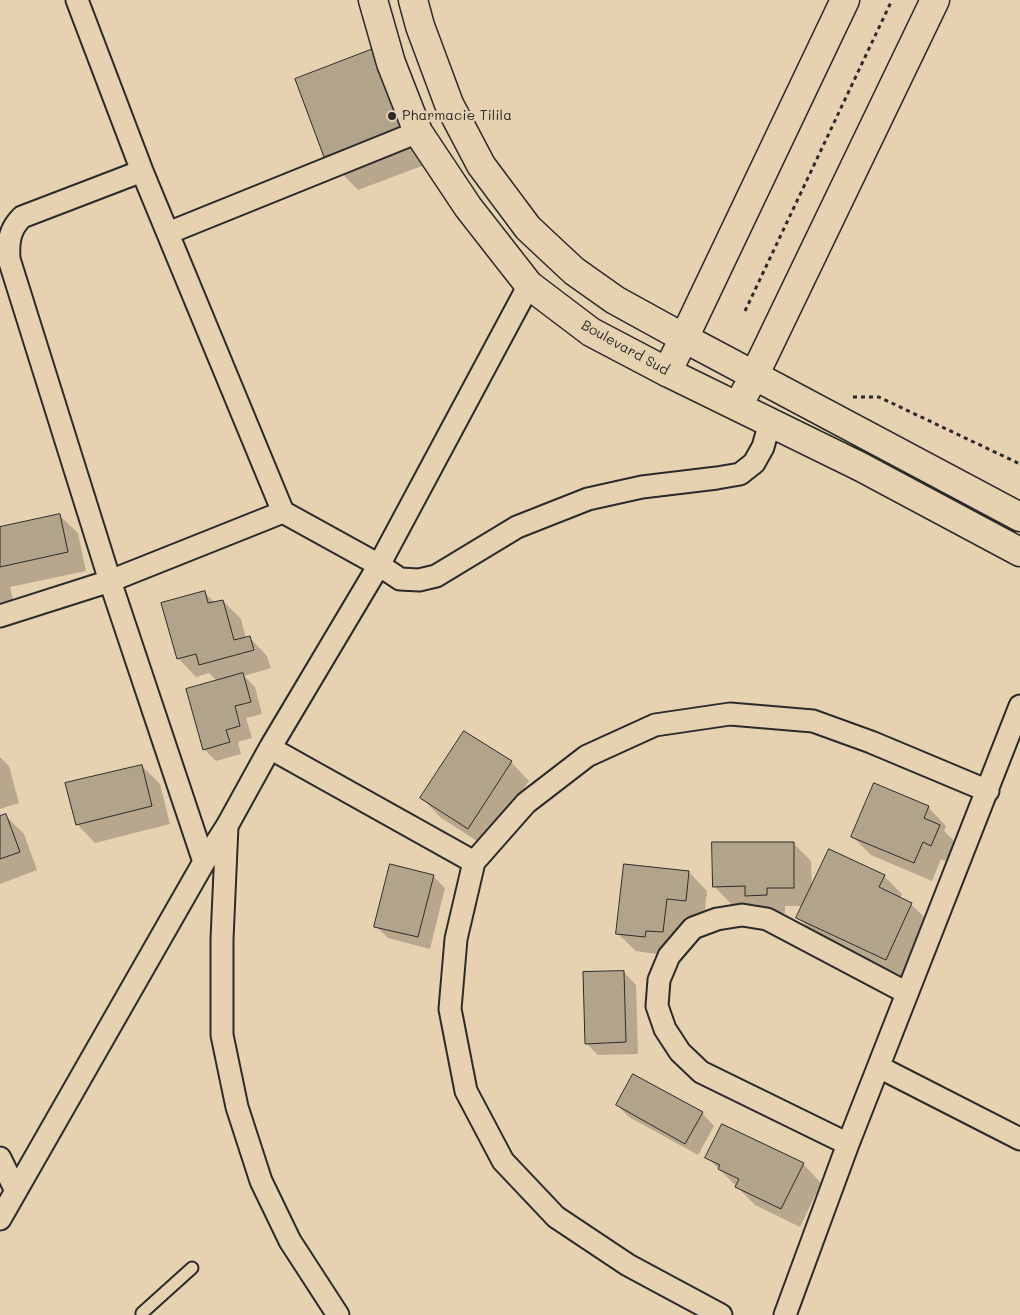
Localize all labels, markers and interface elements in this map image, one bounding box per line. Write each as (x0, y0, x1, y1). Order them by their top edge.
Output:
place label: Pharmacie Tilila (402, 108, 512, 124)
marker: Pharmacie Tilila (386, 110, 398, 122)
street label: Boulevard Sud (578, 317, 672, 379)

